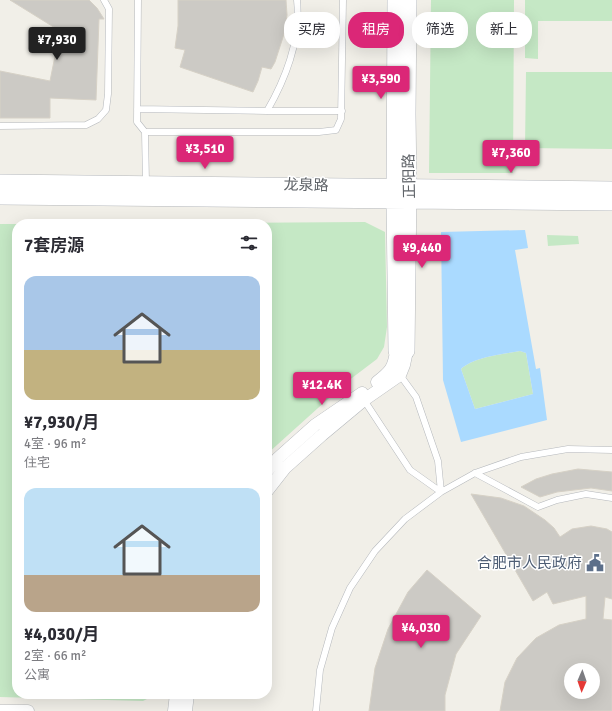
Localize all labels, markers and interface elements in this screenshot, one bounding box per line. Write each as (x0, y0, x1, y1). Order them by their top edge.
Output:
chip: 买房 (284, 12, 340, 48)
chip: 租房 (348, 12, 404, 48)
chip: 筛选 (412, 12, 468, 48)
chip: 新上 (476, 12, 532, 48)
pin: ¥7,930 (24, 27, 90, 61)
text: ¥7,930 (38, 32, 76, 48)
pin: ¥3,590 (348, 66, 414, 100)
text: ¥3,590 (362, 71, 400, 87)
pin: ¥3,510 (172, 136, 238, 170)
pin: ¥7,360 (478, 140, 544, 174)
text: ¥3,510 (186, 141, 224, 157)
text: ¥7,360 (492, 145, 530, 161)
street label: 正阳路 (400, 153, 418, 199)
street label: 龙泉路 (283, 176, 329, 194)
icon: filters (238, 232, 260, 254)
text: 7套房源 (24, 235, 84, 256)
pin: ¥9,440 (389, 235, 455, 269)
text: ¥9,440 (403, 240, 441, 256)
icon: home (106, 302, 178, 374)
pin: ¥12.4K (289, 372, 355, 406)
text: ¥12.4K (302, 377, 342, 393)
text: ¥7,930/月 (24, 412, 100, 433)
text: 4室 · 96 m² (24, 436, 86, 452)
text: 住宅 (24, 455, 50, 471)
icon: home (106, 514, 178, 586)
public building icon: 合肥市人民政府 (585, 553, 605, 573)
place label: 合肥市人民政府 (477, 554, 582, 572)
pin: ¥4,030 (388, 615, 454, 649)
text: ¥4,030 (402, 620, 440, 636)
text: ¥4,030/月 (24, 624, 100, 645)
text: 2室 · 66 m² (24, 648, 86, 664)
north arrow (564, 663, 600, 699)
map controls (564, 663, 600, 699)
text: 公寓 (24, 667, 50, 683)

